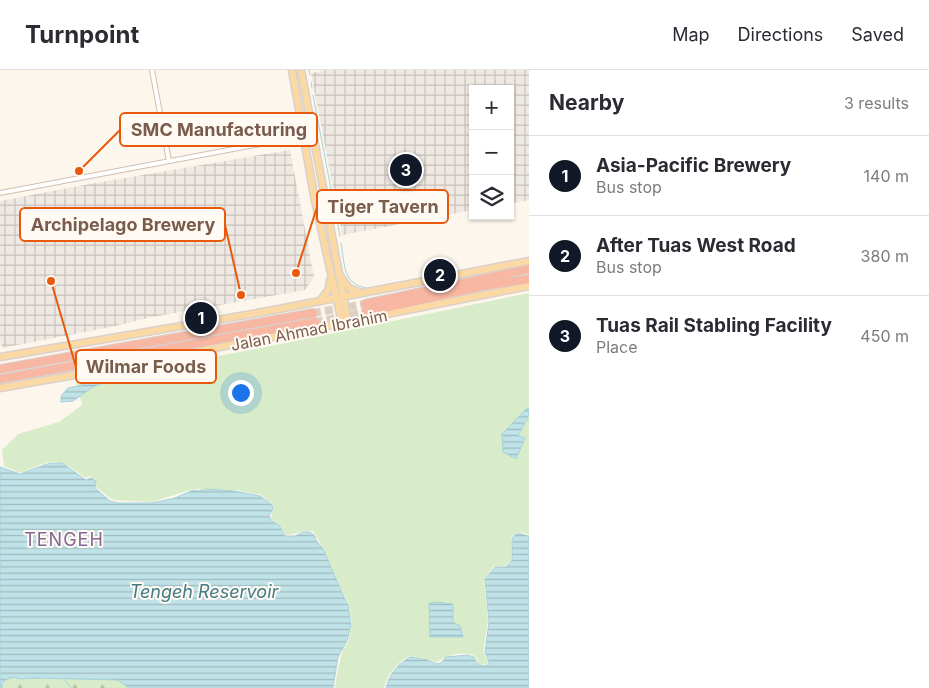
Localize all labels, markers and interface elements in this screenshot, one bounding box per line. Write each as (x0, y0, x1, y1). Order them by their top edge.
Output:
text: Turnpoint (25, 20, 139, 49)
text: Map (672, 24, 710, 45)
text: Directions (738, 24, 823, 45)
text: Saved (851, 24, 904, 45)
map controls (469, 85, 514, 220)
button: + (469, 85, 514, 130)
text: Nearby (549, 90, 624, 115)
text: 3 results (844, 93, 909, 113)
callout: SMC Manufacturing (120, 113, 317, 146)
text: SMC Manufacturing (131, 119, 307, 140)
button: − (469, 130, 514, 175)
pin: 3 (390, 151, 422, 189)
text: Asia-Pacific Brewery (596, 154, 791, 177)
text: 1 (562, 166, 568, 186)
text: 140 m (864, 166, 909, 186)
button: layers (469, 175, 514, 220)
text: Bus stop (596, 177, 662, 197)
callout: Tiger Tavern (317, 190, 448, 223)
text: Tiger Tavern (327, 196, 439, 217)
callout: Archipelago Brewery (20, 208, 225, 241)
text: Archipelago Brewery (31, 214, 215, 235)
text: After Tuas West Road (596, 234, 796, 257)
text: 2 (560, 246, 570, 266)
text: 380 m (861, 246, 909, 266)
pin: 2 (424, 256, 456, 294)
text: Bus stop (596, 257, 662, 277)
pin: 1 (185, 299, 217, 337)
street label: Jalan Ahmad Ibrahim (229, 305, 389, 355)
text: Tuas Rail Stabling Facility (596, 314, 832, 337)
text: 3 (560, 326, 570, 346)
text: 450 m (860, 326, 909, 346)
text: Place (596, 337, 638, 357)
callout: Wilmar Foods (76, 350, 216, 383)
text: Wilmar Foods (86, 356, 206, 377)
your location (228, 380, 254, 406)
district label: TENGEH (24, 529, 104, 550)
water label: Tengeh Reservoir (130, 581, 280, 602)

